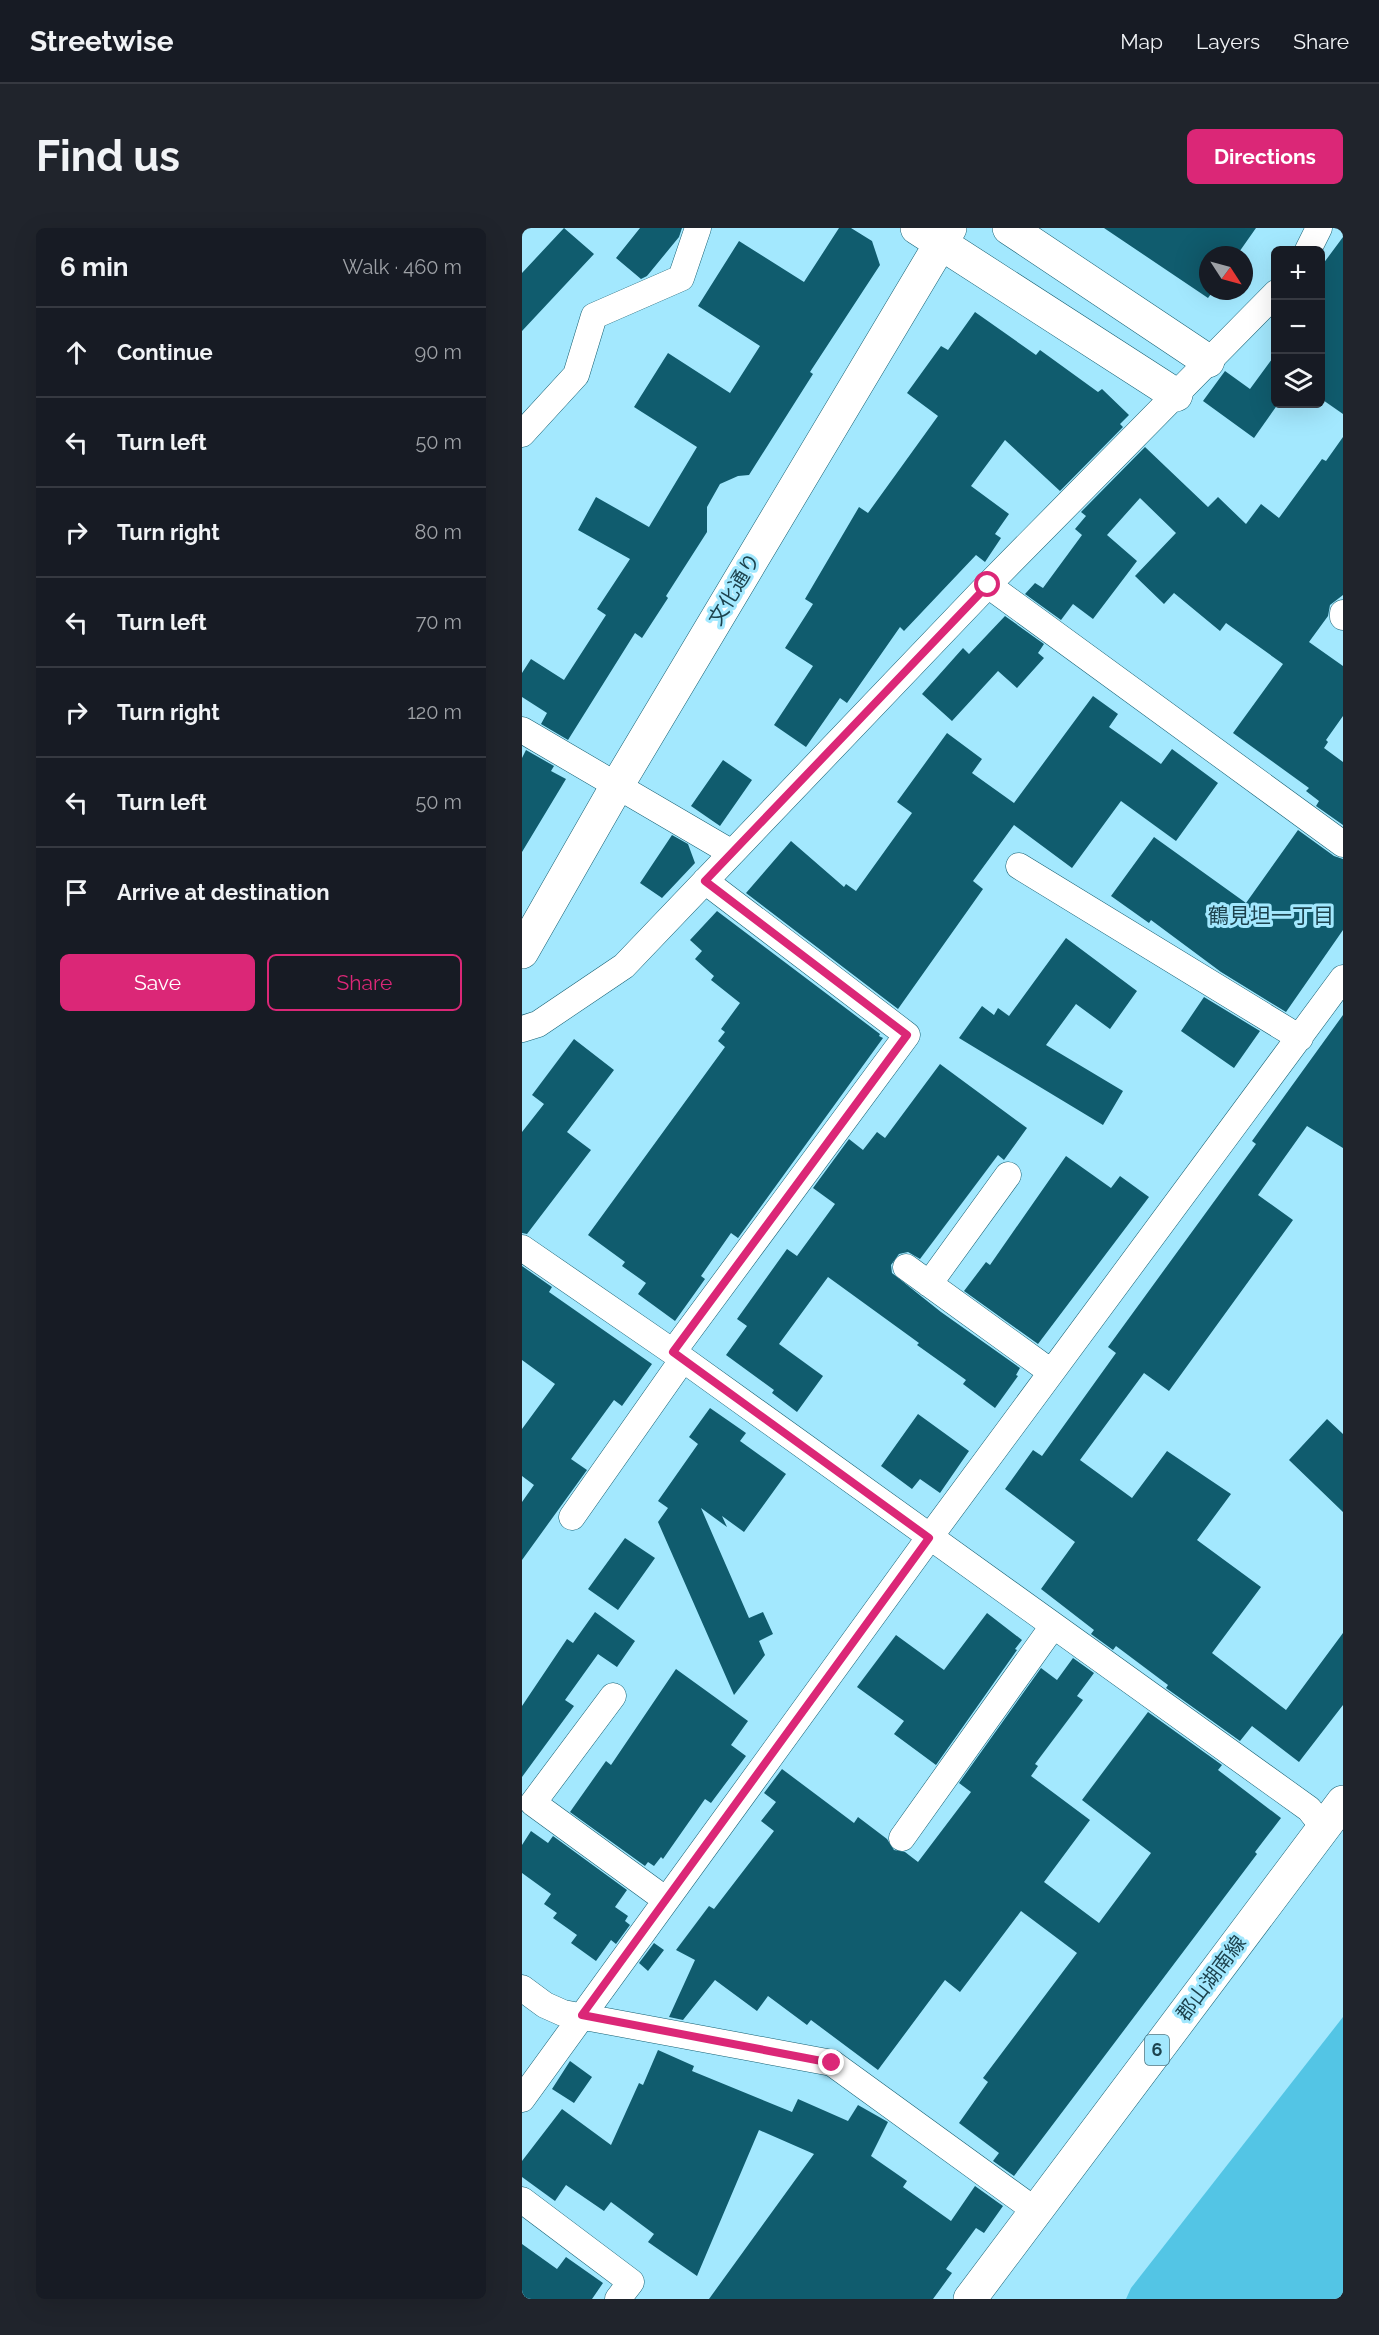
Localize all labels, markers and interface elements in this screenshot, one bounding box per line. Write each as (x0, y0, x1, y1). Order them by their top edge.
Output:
text: Streetwise (30, 25, 174, 58)
text: Map (1120, 29, 1163, 54)
text: Layers (1196, 29, 1260, 54)
text: Share (1293, 29, 1349, 54)
button: Directions (1187, 129, 1343, 184)
text: Find us (36, 132, 180, 181)
north arrow (1199, 246, 1253, 300)
map controls (1271, 246, 1325, 408)
button: + (1271, 246, 1325, 300)
text: 6 min (60, 252, 129, 282)
text: Walk · 460 m (343, 255, 462, 279)
button: − (1271, 300, 1325, 354)
icon: ahead (60, 336, 93, 369)
text: Continue (117, 339, 213, 365)
text: 90 m (415, 340, 462, 364)
button: layers (1271, 354, 1325, 408)
icon: left (60, 426, 93, 459)
text: Turn left (117, 429, 207, 455)
text: 50 m (415, 430, 462, 454)
icon: right (60, 516, 93, 549)
text: Turn right (117, 519, 220, 545)
text: 80 m (414, 520, 462, 544)
street label: 文化通り (703, 549, 765, 629)
route start (974, 571, 1000, 597)
icon: left (60, 606, 93, 639)
text: Turn left (117, 609, 207, 635)
text: 70 m (416, 610, 462, 634)
icon: right (60, 696, 93, 729)
text: Turn right (117, 699, 220, 725)
text: 120 m (407, 700, 462, 724)
icon: left (60, 786, 93, 819)
text: Turn left (117, 789, 207, 815)
text: 50 m (415, 790, 462, 814)
icon: arrive (60, 876, 93, 909)
text: Arrive at destination (117, 879, 330, 905)
district label: 鶴見坦一丁目 (1208, 903, 1334, 928)
button: Save (60, 954, 255, 1011)
button: Share (267, 954, 462, 1011)
street label: 郡山湖南線 (1171, 1931, 1251, 2025)
road number: 6 (1145, 2035, 1169, 2065)
route end (818, 2049, 844, 2075)

